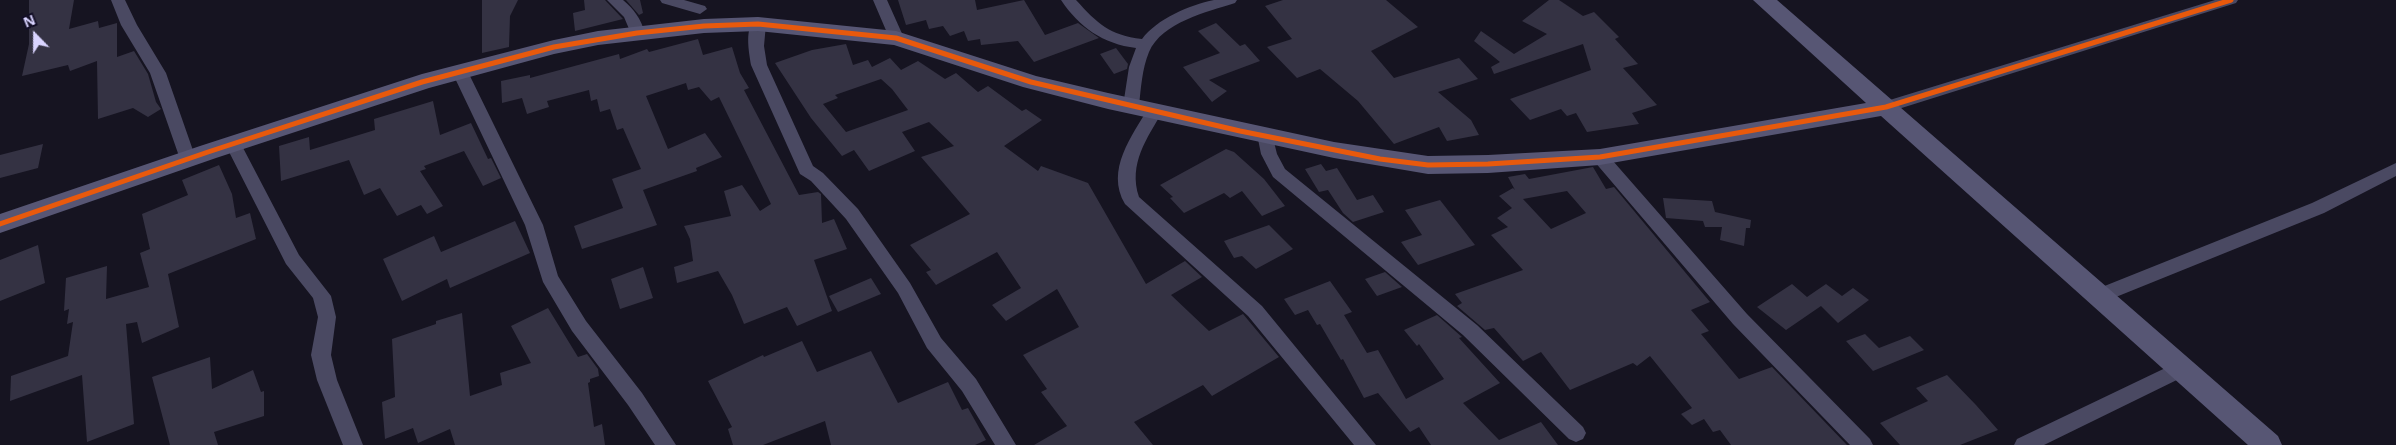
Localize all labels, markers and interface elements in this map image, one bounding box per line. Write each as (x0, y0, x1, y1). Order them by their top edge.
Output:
north arrow (10, 10, 60, 60)
text: N (20, 10, 38, 32)

